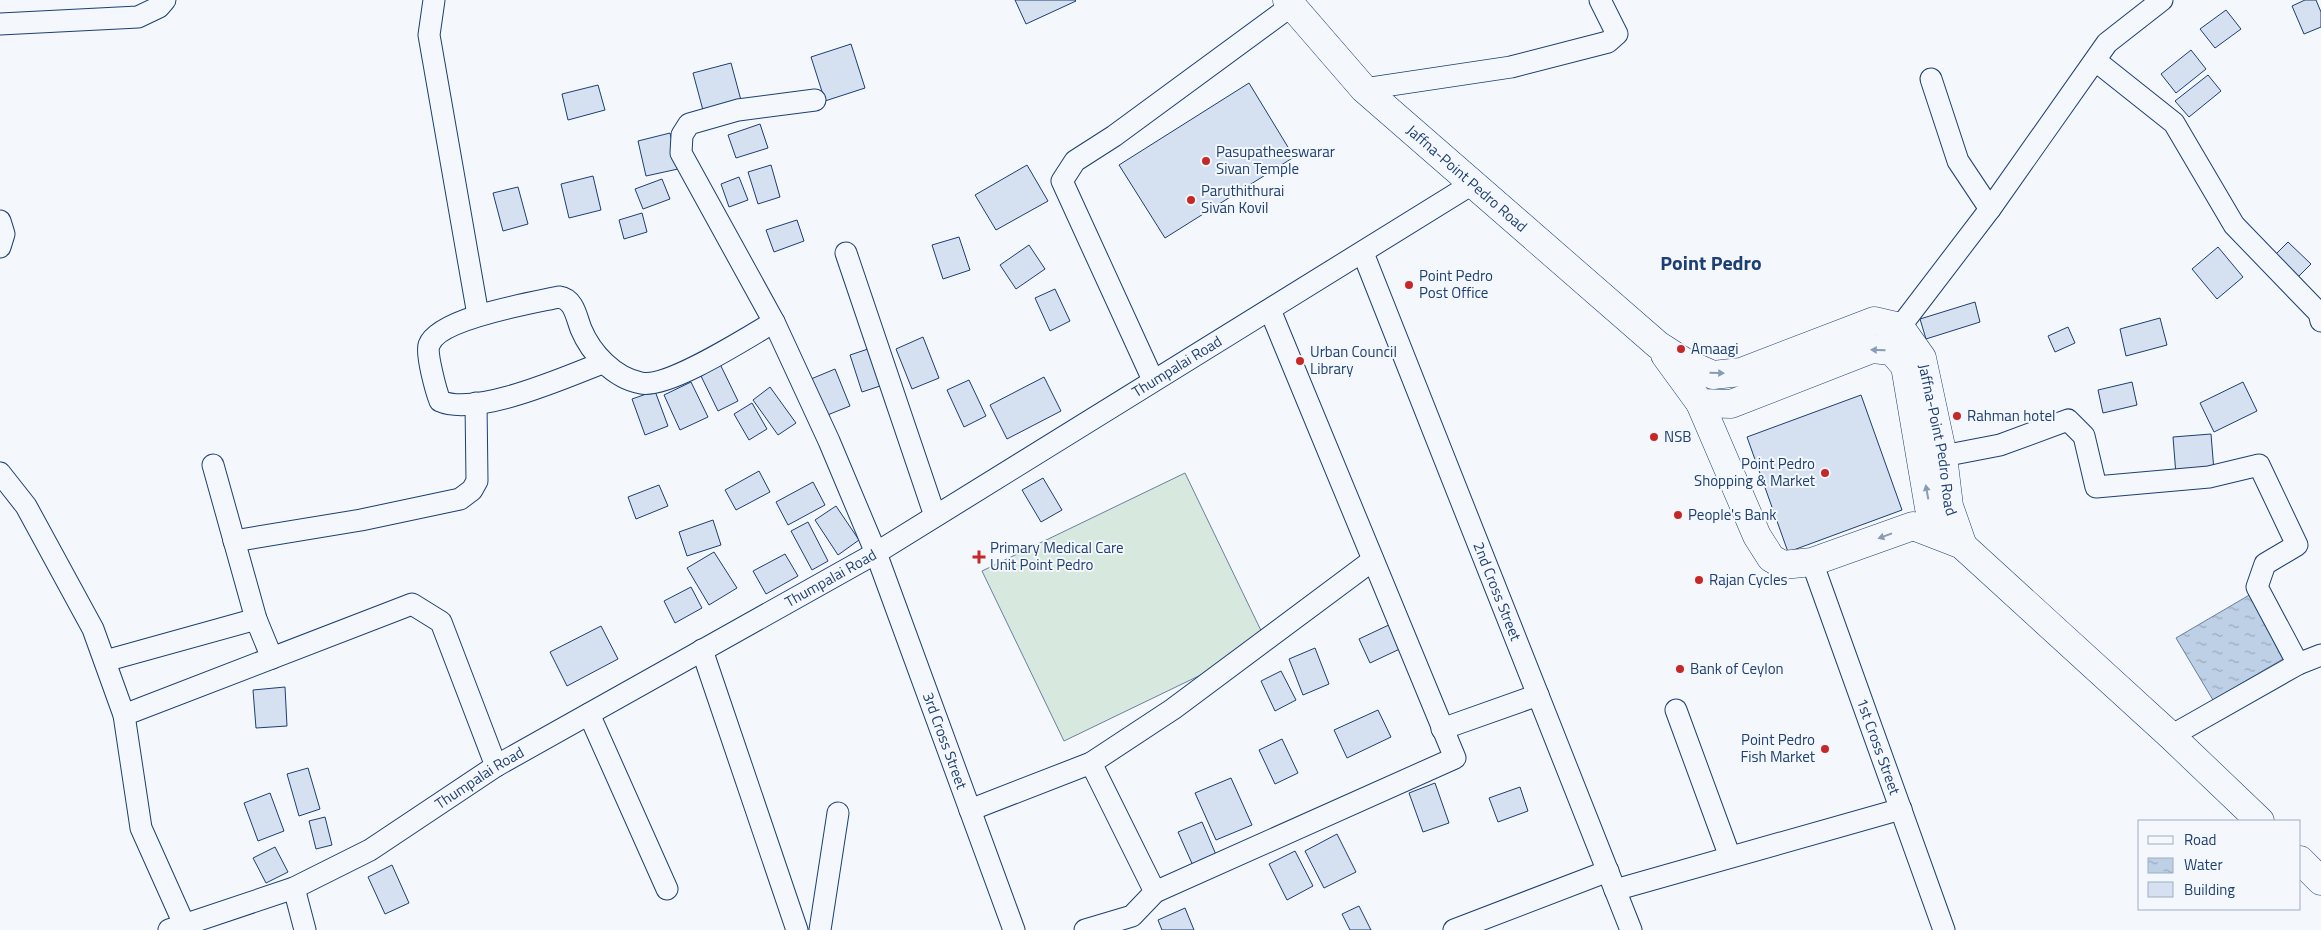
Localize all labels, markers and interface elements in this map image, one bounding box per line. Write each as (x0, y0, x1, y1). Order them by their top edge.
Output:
street label: Jaffna-Point Pedro Road (1402, 119, 1533, 237)
place label: Pasupatheeswarar Sivan Temple (1216, 140, 1335, 180)
marker: Pasupatheeswarar Sivan Temple (1200, 155, 1212, 167)
place label: Paruthithurai Sivan Kovil (1201, 179, 1284, 219)
marker: Paruthithurai Sivan Kovil (1185, 194, 1197, 206)
district label: Point Pedro (1660, 247, 1762, 278)
place label: Point Pedro Post Office (1419, 264, 1493, 304)
marker: Point Pedro Post Office (1403, 279, 1415, 291)
street label: Thumpalai Road (1127, 330, 1226, 403)
place label: Amaagi (1691, 337, 1739, 360)
place label: Urban Council Library (1310, 340, 1397, 380)
marker: Amaagi (1675, 343, 1687, 355)
one-way arrow (1869, 346, 1885, 354)
marker: Urban Council Library (1294, 355, 1306, 367)
street label: Jaffna-Point Pedro Road (1913, 362, 1964, 519)
one-way arrow (1710, 369, 1726, 377)
place label: Rahman hotel (1967, 404, 2055, 427)
marker: Rahman hotel (1951, 410, 1963, 422)
place label: NSB (1664, 425, 1692, 448)
marker: NSB (1648, 431, 1660, 443)
place label: Point Pedro Shopping & Market (1694, 452, 1816, 492)
marker: Point Pedro Shopping & Market (1819, 467, 1831, 479)
one-way arrow (1922, 484, 1930, 500)
place label: People's Bank (1688, 503, 1776, 526)
marker: People's Bank (1672, 509, 1684, 521)
one-way arrow (1877, 532, 1892, 540)
place label: Primary Medical Care Unit Point Pedro (990, 536, 1124, 576)
street label: 2nd Cross Street (1467, 538, 1528, 645)
street label: Thumpalai Road (780, 543, 881, 613)
marker: Primary Medical Care Unit Point Pedro (972, 550, 986, 564)
place label: Rajan Cycles (1709, 568, 1788, 591)
marker: Rajan Cycles (1693, 574, 1705, 586)
place label: Bank of Ceylon (1690, 657, 1784, 680)
marker: Bank of Ceylon (1674, 663, 1686, 675)
street label: 3rd Cross Street (917, 689, 974, 793)
street label: 1st Cross Street (1851, 695, 1907, 798)
place label: Point Pedro Fish Market (1740, 728, 1816, 768)
street label: Thumpalai Road (430, 741, 528, 815)
marker: Point Pedro Fish Market (1819, 743, 1831, 755)
legend (2138, 820, 2301, 910)
text: Road (2184, 828, 2216, 851)
text: Water (2184, 853, 2223, 876)
text: Building (2184, 878, 2235, 901)

